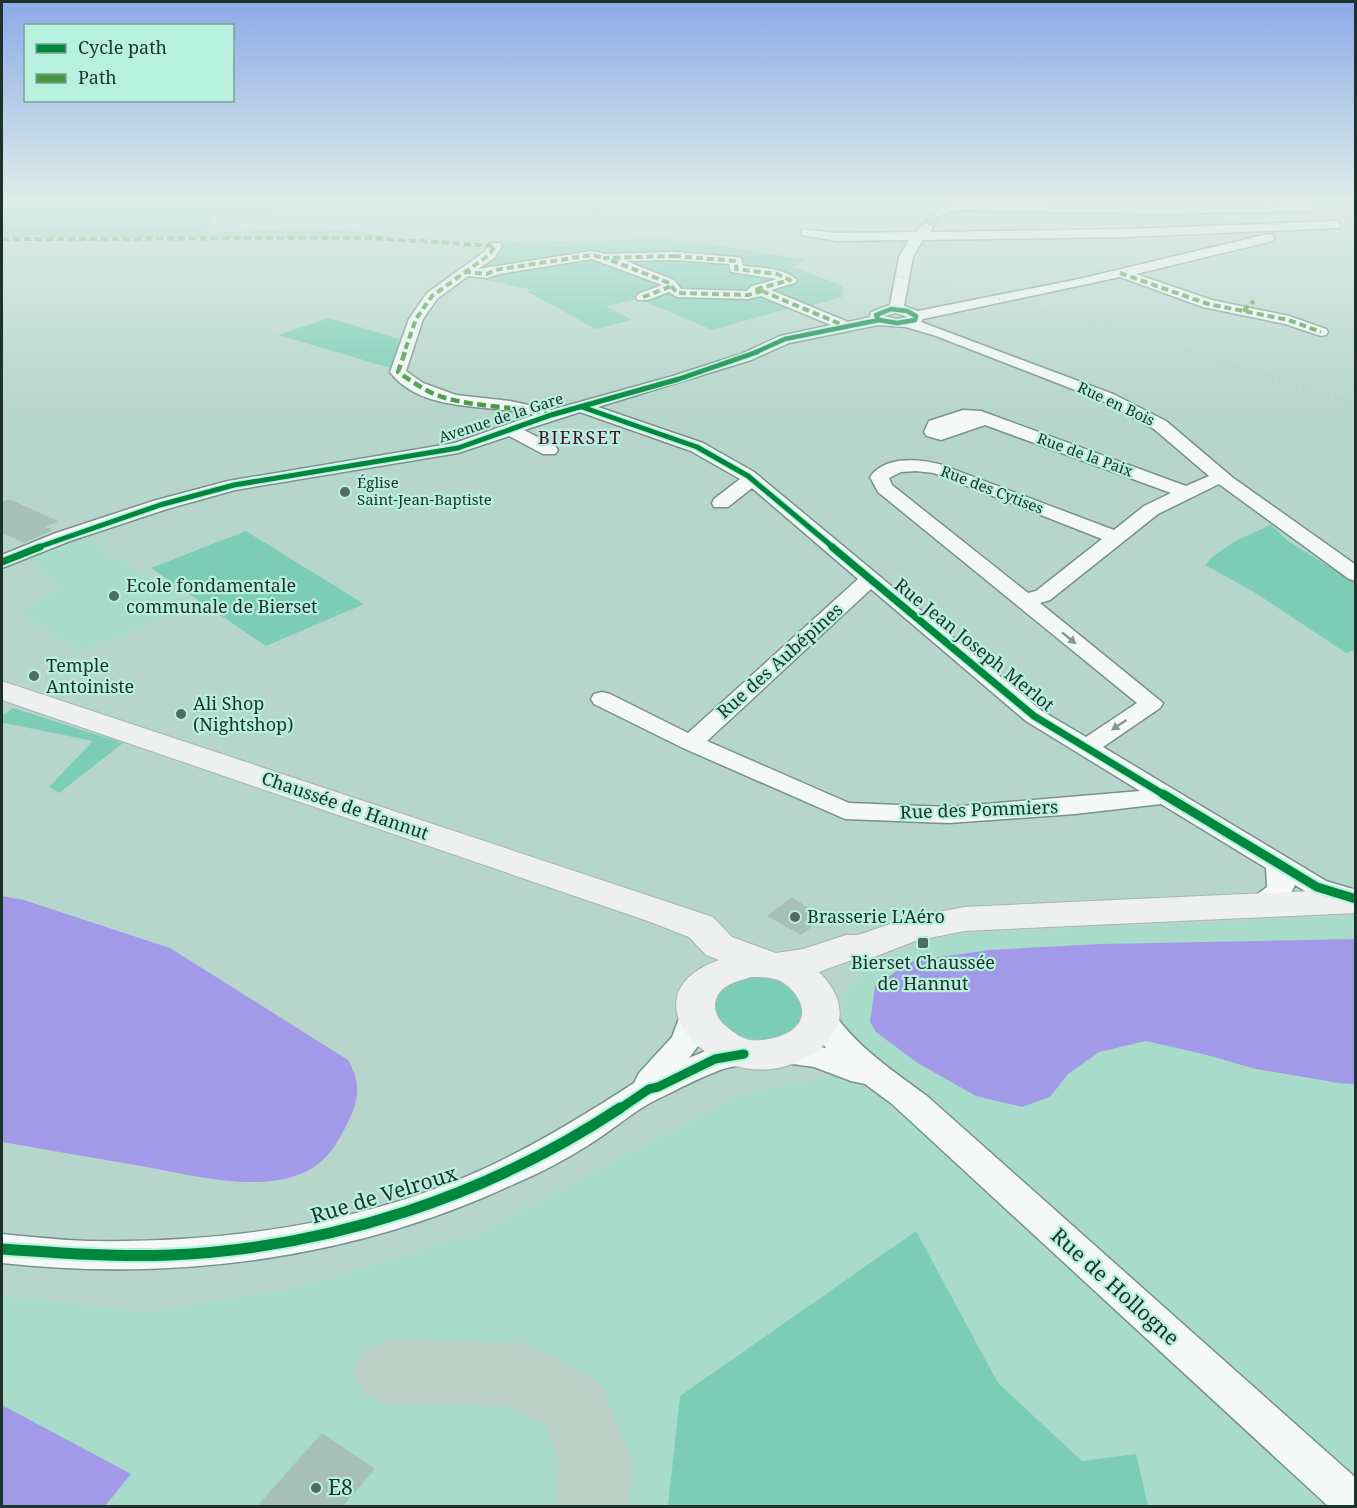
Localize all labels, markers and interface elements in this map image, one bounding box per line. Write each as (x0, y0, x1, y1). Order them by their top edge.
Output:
legend (24, 24, 234, 102)
text: Cycle path (78, 35, 167, 59)
text: Path (78, 65, 117, 89)
street label: Rue en Bois (1075, 377, 1158, 430)
street label: Avenue de la Gare (436, 387, 566, 447)
district label: BIERSET (538, 425, 622, 449)
street label: Rue de la Paix (1035, 427, 1136, 481)
street label: Rue des Cytises (938, 460, 1047, 518)
place label: Église Saint-Jean-Baptiste (357, 472, 492, 509)
marker: Église Saint-Jean-Baptiste (338, 485, 352, 499)
street label: Rue Jean Joseph Merlot (890, 572, 1060, 716)
place label: Ecole fondamentale communale de Bierset (126, 573, 317, 618)
marker: Ecole fondamentale communale de Bierset (107, 589, 121, 603)
street label: Rue des Aubépines (711, 597, 847, 723)
one-way arrow (1061, 631, 1077, 644)
place label: Temple Antoiniste (46, 653, 134, 698)
marker: Temple Antoiniste (27, 669, 41, 683)
place label: Ali Shop (Nightshop) (193, 691, 293, 736)
marker: Ali Shop (Nightshop) (174, 707, 188, 721)
one-way arrow (1111, 719, 1127, 730)
street label: Chaussée de Hannut (259, 765, 432, 845)
street label: Rue des Pommiers (899, 794, 1058, 824)
place label: Brasserie L'Aéro (807, 904, 945, 928)
marker: Brasserie L'Aéro (788, 910, 802, 924)
marker: Bierset Chaussée de Hannut (916, 936, 930, 950)
place label: Bierset Chaussée de Hannut (851, 950, 995, 995)
street label: Rue de Velroux (307, 1158, 461, 1230)
street label: Rue de Hollogne (1046, 1221, 1186, 1351)
place label: E8 (328, 1473, 353, 1501)
marker: E8 (309, 1481, 323, 1495)

